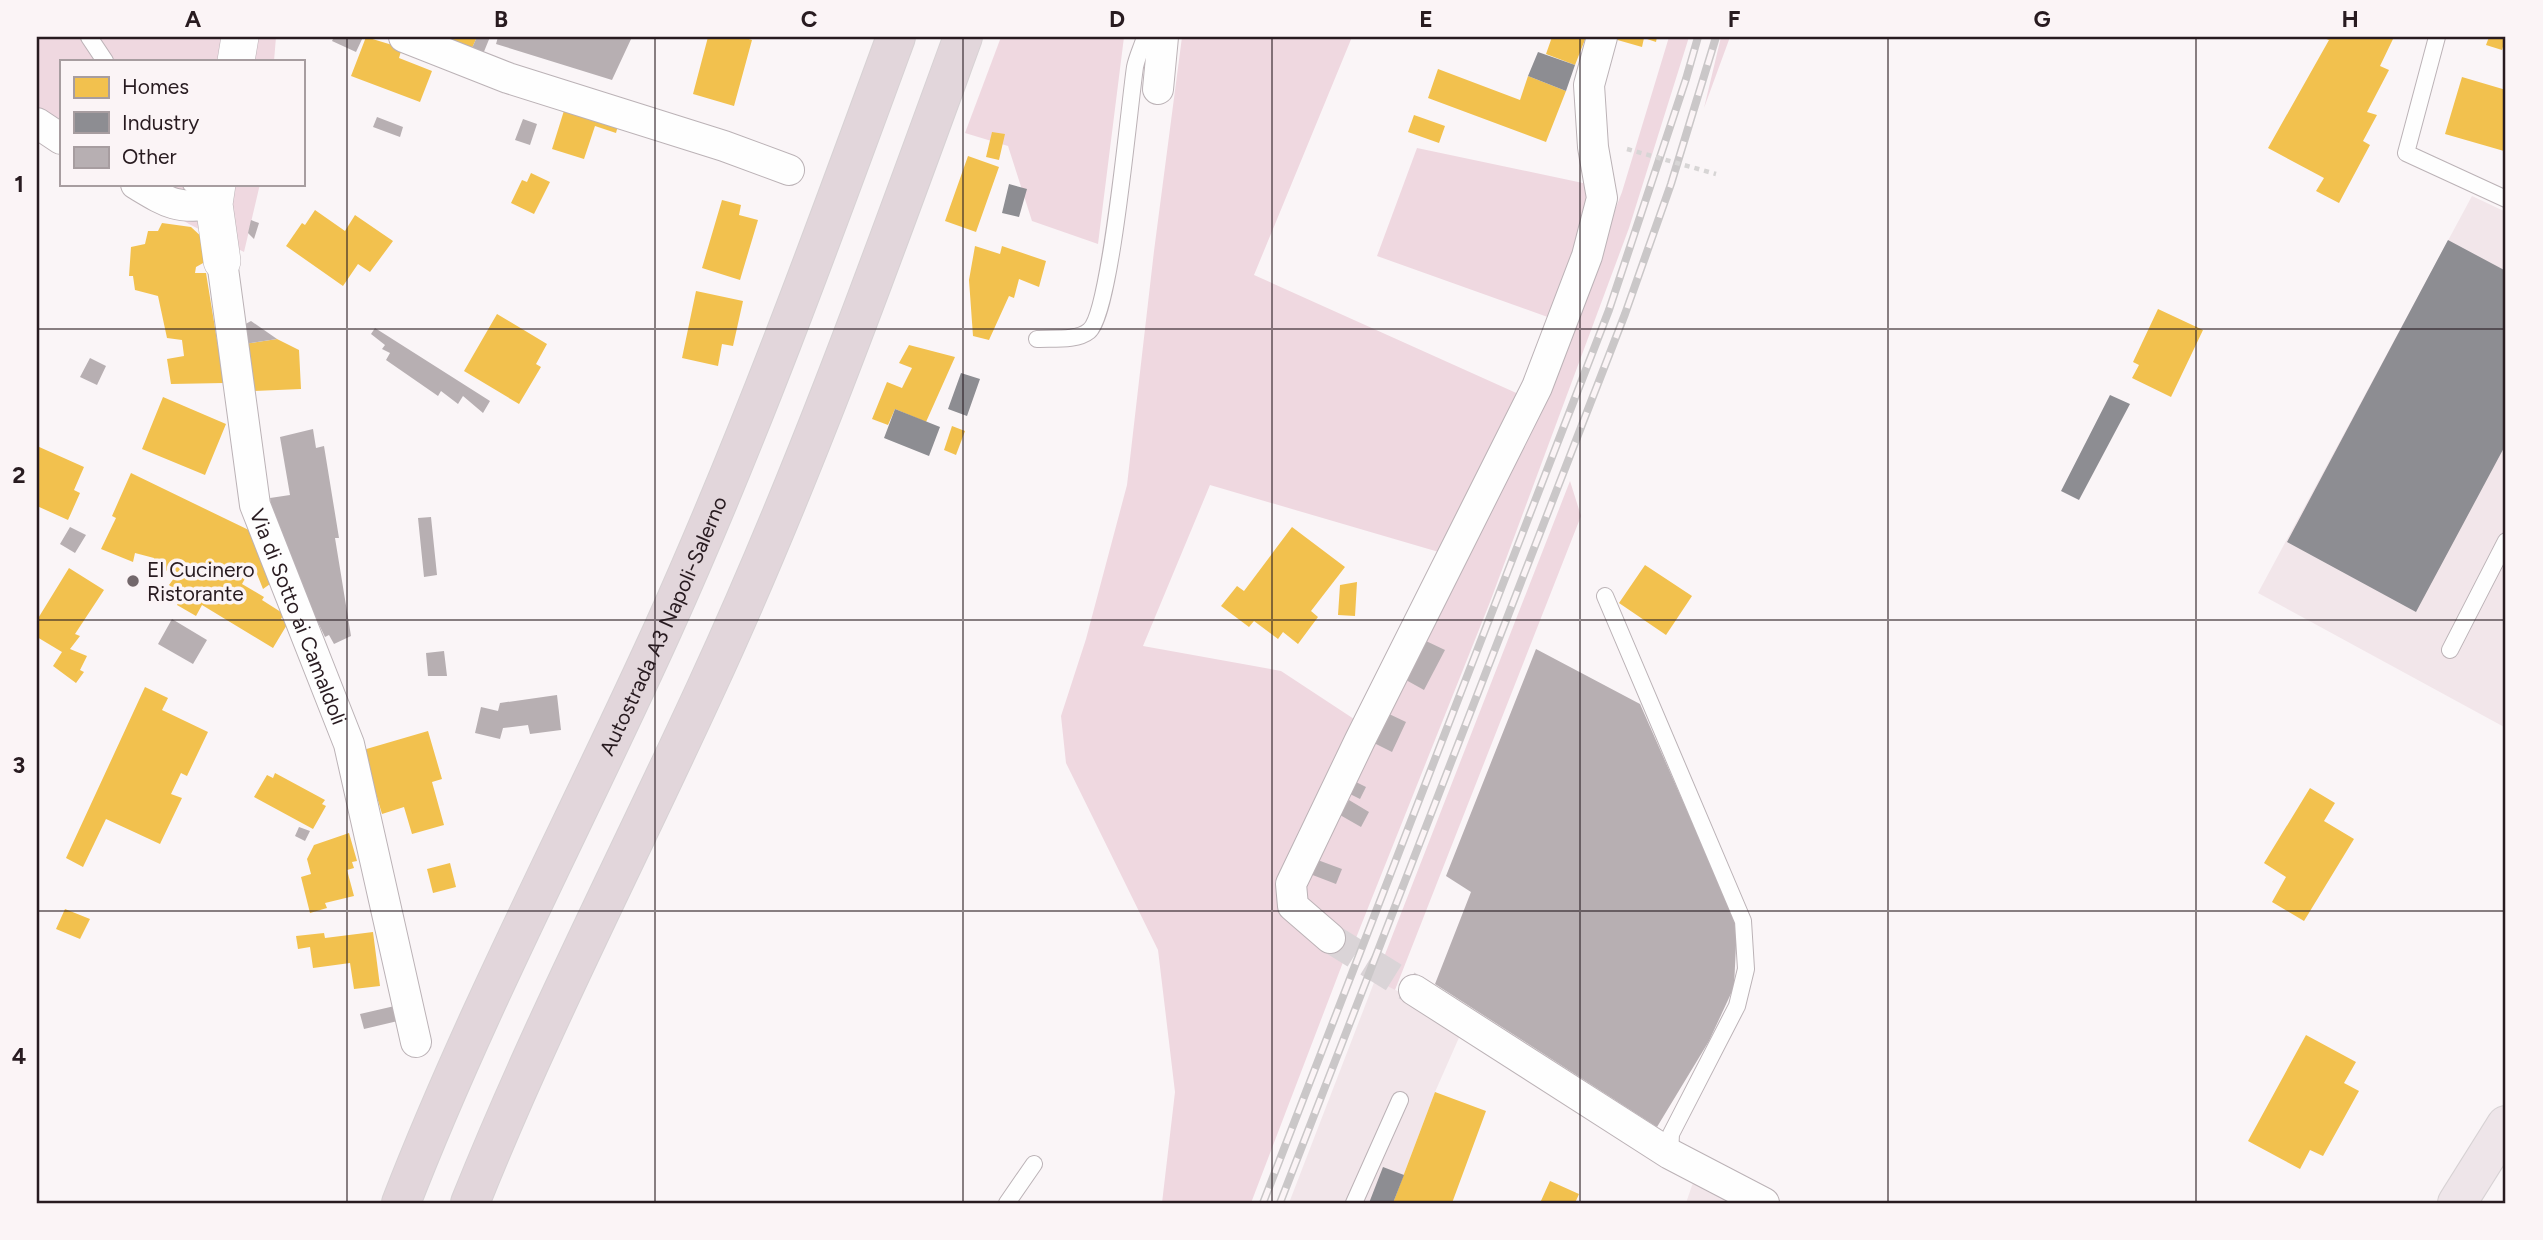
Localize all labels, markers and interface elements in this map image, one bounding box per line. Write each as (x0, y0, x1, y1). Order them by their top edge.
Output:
text: A (185, 5, 202, 33)
text: B (494, 5, 508, 33)
text: C (801, 5, 818, 33)
text: D (1109, 5, 1125, 33)
text: E (1419, 5, 1433, 33)
text: F (1728, 5, 1741, 33)
text: G (2033, 5, 2051, 33)
text: H (2341, 5, 2359, 33)
legend (60, 60, 304, 186)
text: Homes (122, 74, 189, 99)
text: Industry (122, 110, 199, 135)
text: Other (122, 144, 177, 169)
text: 1 (14, 170, 24, 198)
text: 2 (12, 461, 26, 489)
street label: Autostrada A3 Napoli-Salerno (593, 492, 731, 759)
street label: Via di Sotto ai Camaldoli (245, 505, 353, 728)
place label: El Cucinero Ristorante (147, 557, 255, 606)
marker: El Cucinero Ristorante (125, 573, 141, 589)
text: 3 (13, 751, 25, 779)
text: 4 (12, 1042, 26, 1070)

